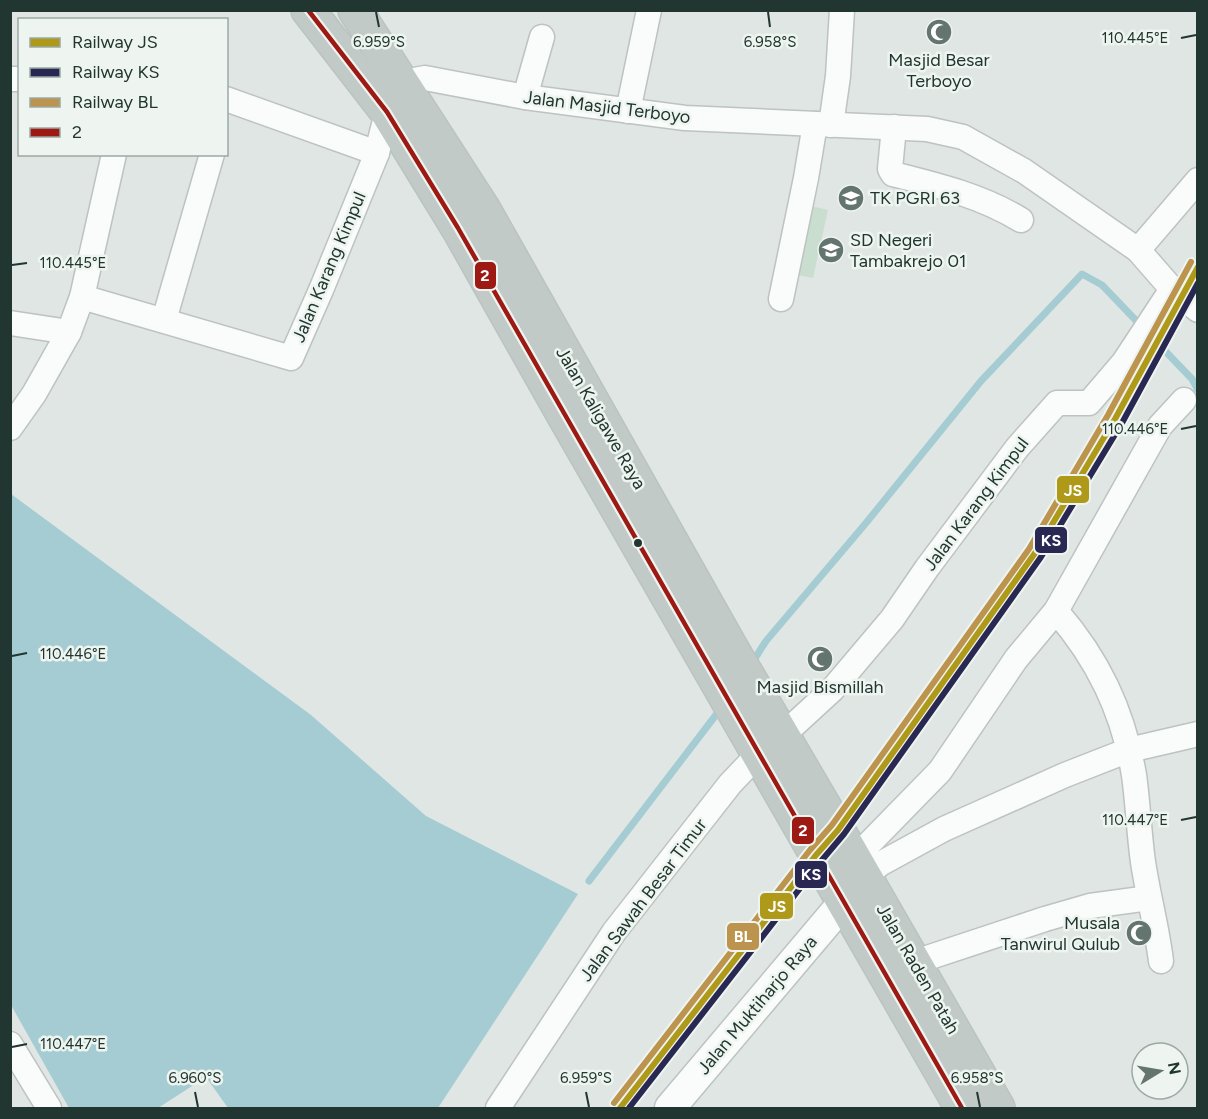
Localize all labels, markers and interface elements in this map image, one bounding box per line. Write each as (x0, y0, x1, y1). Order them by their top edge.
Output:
mosque icon: Masjid Besar Terboyo (924, 17, 954, 47)
legend (18, 18, 228, 156)
text: 110.445°E (1102, 29, 1168, 47)
text: Railway JS (72, 31, 158, 53)
text: 6.959°S (353, 33, 405, 51)
text: 6.958°S (744, 33, 796, 51)
place label: Masjid Besar Terboyo (888, 49, 990, 92)
text: Railway KS (72, 61, 159, 83)
street label: Jalan Masjid Terboyo (522, 86, 692, 128)
text: Railway BL (72, 91, 158, 113)
text: 2 (72, 121, 82, 143)
school or university icon: TK PGRI 63 (836, 183, 866, 213)
place label: TK PGRI 63 (870, 187, 960, 209)
street label: Jalan Karang Kimpul (287, 188, 371, 346)
place label: SD Negeri Tambakrejo 01 (850, 229, 966, 272)
school or university icon: SD Negeri Tambakrejo 01 (816, 235, 846, 265)
text: 110.445°E (40, 254, 106, 272)
line badge: 2 (474, 261, 497, 290)
text: 2 (480, 266, 490, 285)
street label: Jalan Kaligawe Raya (551, 343, 651, 493)
text: 110.446°E (1102, 420, 1168, 438)
street label: Jalan Karang Kimpul (919, 433, 1033, 575)
line badge: JS (1056, 475, 1090, 504)
text: JS (1064, 481, 1083, 500)
line badge: KS (1034, 526, 1068, 554)
text: KS (1041, 531, 1061, 550)
unlabelled marker (632, 537, 644, 549)
mosque icon: Masjid Bismillah (805, 644, 835, 674)
text: 110.446°E (40, 645, 106, 663)
place label: Masjid Bismillah (756, 676, 884, 698)
text: 110.447°E (1102, 811, 1168, 829)
street label: Jalan Sawah Besar Timur (575, 814, 711, 986)
line badge: 2 (791, 816, 815, 845)
text: 2 (798, 821, 808, 840)
line badge: KS (794, 860, 828, 889)
text: KS (801, 865, 821, 884)
line badge: JS (759, 892, 794, 920)
text: JS (768, 897, 787, 916)
street label: Jalan Raden Patah (872, 900, 964, 1038)
place label: Musala Tanwirul Qulub (1001, 912, 1120, 955)
mosque icon: Musala Tanwirul Qulub (1124, 918, 1154, 948)
line badge: BL (726, 922, 760, 951)
text: BL (734, 927, 753, 946)
street label: Jalan Muktiharjo Raya (692, 931, 822, 1079)
text: 110.447°E (40, 1035, 106, 1053)
north arrow (1130, 1041, 1190, 1101)
text: N (1164, 1060, 1185, 1076)
text: 6.960°S (169, 1069, 221, 1087)
text: 6.959°S (560, 1069, 612, 1087)
text: 6.958°S (951, 1069, 1003, 1087)

